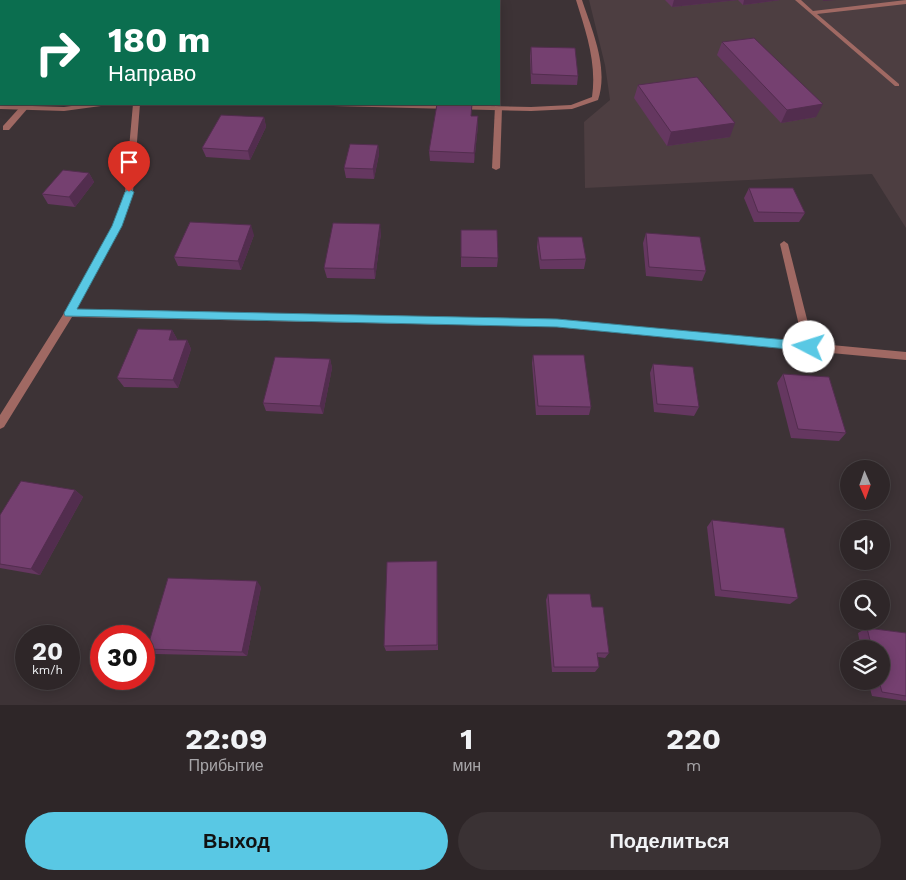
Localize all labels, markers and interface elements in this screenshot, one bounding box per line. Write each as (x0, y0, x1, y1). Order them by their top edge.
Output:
text: 180 m (108, 19, 211, 61)
icon: right (25, 20, 90, 85)
text: Направо (108, 61, 196, 86)
pin (108, 141, 150, 192)
icon: arrive (115, 148, 143, 176)
position arrow (782, 320, 834, 372)
north arrow (840, 460, 890, 510)
map controls (840, 460, 890, 690)
button: sound (840, 520, 890, 570)
button: search (840, 580, 890, 630)
speed limit sign: 30 (90, 625, 155, 690)
text: 20 (32, 637, 63, 666)
button: layers (840, 640, 890, 690)
text: km/h (32, 663, 63, 677)
text: 22:09 (185, 721, 268, 756)
text: 1 (460, 721, 473, 756)
text: 220 (666, 721, 721, 756)
text: Прибытие (189, 756, 264, 775)
text: мин (452, 756, 481, 775)
text: m (686, 756, 701, 775)
button: Выход (25, 812, 448, 870)
button: Поделиться (458, 812, 881, 870)

